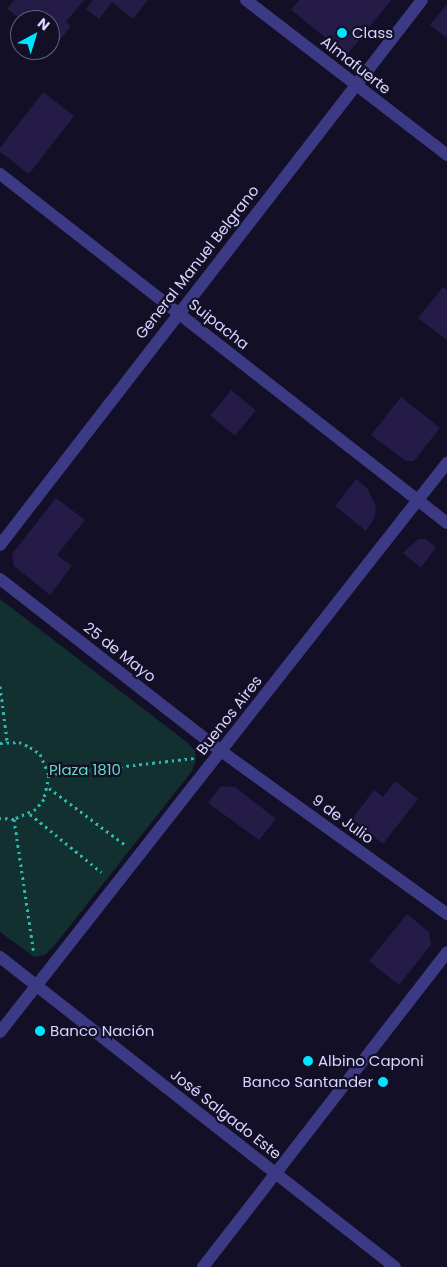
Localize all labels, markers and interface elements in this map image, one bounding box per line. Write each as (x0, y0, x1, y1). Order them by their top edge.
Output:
north arrow (10, 10, 60, 60)
text: N (33, 13, 54, 35)
place label: Class (352, 24, 393, 42)
marker: Class (336, 27, 348, 39)
street label: Almafuerte (318, 32, 394, 98)
street label: General Manuel Belgrano (131, 182, 263, 342)
street label: Suipacha (185, 295, 253, 353)
street label: 25 de Mayo (80, 618, 160, 686)
street label: Buenos Aires (192, 672, 266, 758)
park label: Plaza 1810 (49, 761, 121, 779)
street label: 9 de Julio (309, 791, 377, 847)
place label: Banco Nación (50, 1022, 154, 1040)
marker: Banco Nación (34, 1025, 46, 1037)
place label: Albino Caponi (318, 1052, 424, 1070)
marker: Albino Caponi (302, 1055, 314, 1067)
street label: José Salgado Este (167, 1065, 285, 1163)
place label: Banco Santander (243, 1073, 373, 1091)
marker: Banco Santander (377, 1076, 389, 1088)

